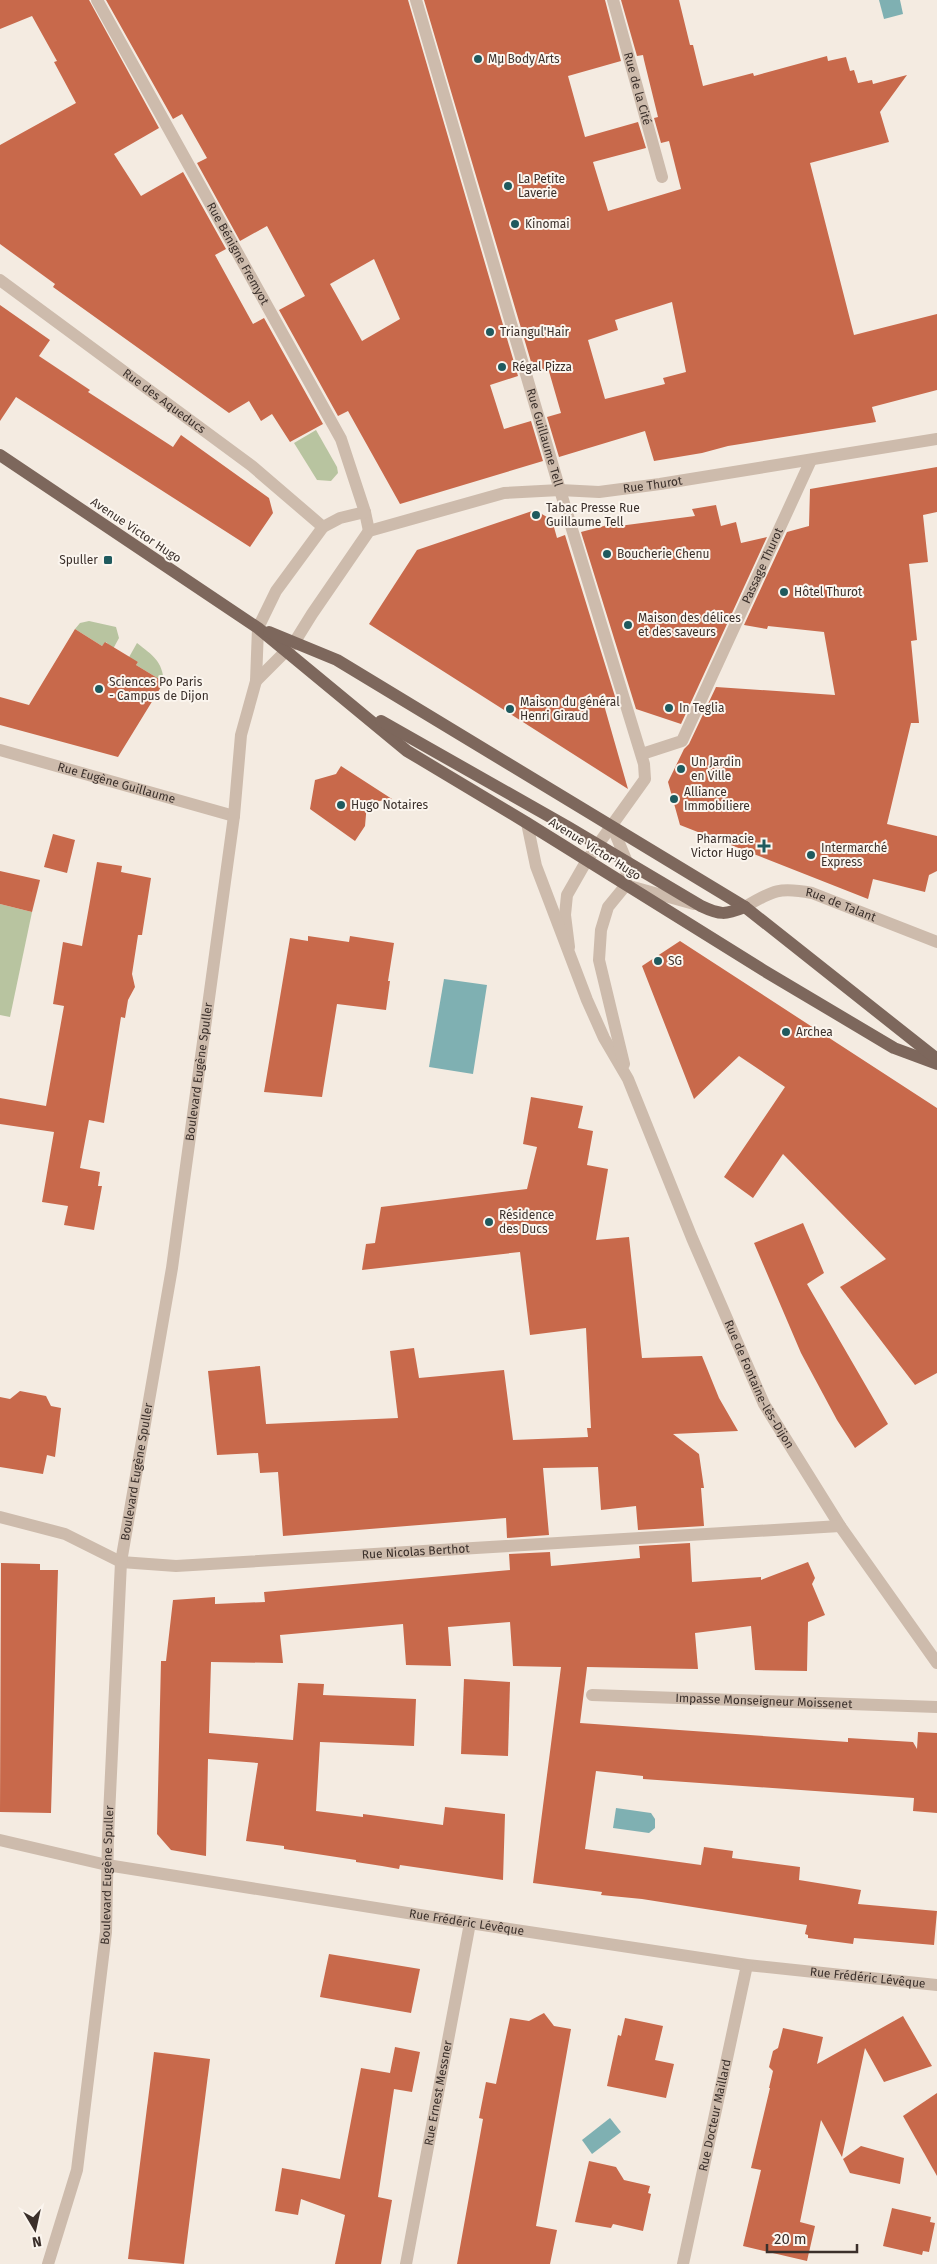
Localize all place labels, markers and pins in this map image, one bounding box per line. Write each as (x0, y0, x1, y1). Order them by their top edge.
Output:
place label: Mμ Body Arts (488, 52, 560, 66)
marker: Mμ Body Arts (472, 53, 484, 65)
place label: La Petite Laverie (518, 172, 565, 200)
marker: La Petite Laverie (502, 180, 514, 192)
place label: Kinomai (525, 217, 570, 231)
marker: Kinomai (509, 218, 521, 230)
place label: Triangul'Hair (500, 325, 570, 339)
marker: Triangul'Hair (484, 326, 496, 338)
place label: Régal Pizza (512, 360, 572, 374)
marker: Régal Pizza (496, 361, 508, 373)
place label: Tabac Presse Rue Guillaume Tell (546, 501, 640, 529)
marker: Tabac Presse Rue Guillaume Tell (530, 509, 542, 521)
place label: Boucherie Chenu (617, 547, 710, 561)
marker: Boucherie Chenu (601, 548, 613, 560)
place label: Spuller (59, 553, 98, 567)
marker: Spuller (102, 554, 114, 566)
place label: Hôtel Thurot (794, 585, 863, 599)
marker: Hôtel Thurot (778, 586, 790, 598)
place label: Maison des délices et des saveurs (638, 611, 741, 639)
marker: Maison des délices et des saveurs (622, 619, 634, 631)
place label: Sciences Po Paris - Campus de Dijon (109, 675, 209, 703)
marker: Sciences Po Paris - Campus de Dijon (93, 683, 105, 695)
place label: Maison du général Henri Giraud (520, 695, 620, 723)
place label: In Teglia (679, 701, 725, 715)
marker: In Teglia (663, 702, 675, 714)
marker: Maison du général Henri Giraud (504, 703, 516, 715)
place label: Un Jardin en Ville (691, 755, 741, 783)
marker: Un Jardin en Ville (675, 763, 687, 775)
place label: Alliance Immobiliere (684, 785, 750, 813)
marker: Alliance Immobiliere (668, 793, 680, 805)
place label: Hugo Notaires (351, 798, 429, 812)
marker: Hugo Notaires (335, 799, 347, 811)
place label: Pharmacie Victor Hugo (691, 832, 754, 860)
marker: Pharmacie Victor Hugo (758, 840, 770, 852)
place label: Intermarché Express (821, 841, 887, 869)
marker: Intermarché Express (805, 849, 817, 861)
place label: SG (668, 954, 682, 968)
marker: SG (652, 955, 664, 967)
place label: Archea (796, 1025, 833, 1039)
marker: Archea (780, 1026, 792, 1038)
place label: Résidence des Ducs (499, 1208, 554, 1236)
marker: Résidence des Ducs (483, 1216, 495, 1228)

